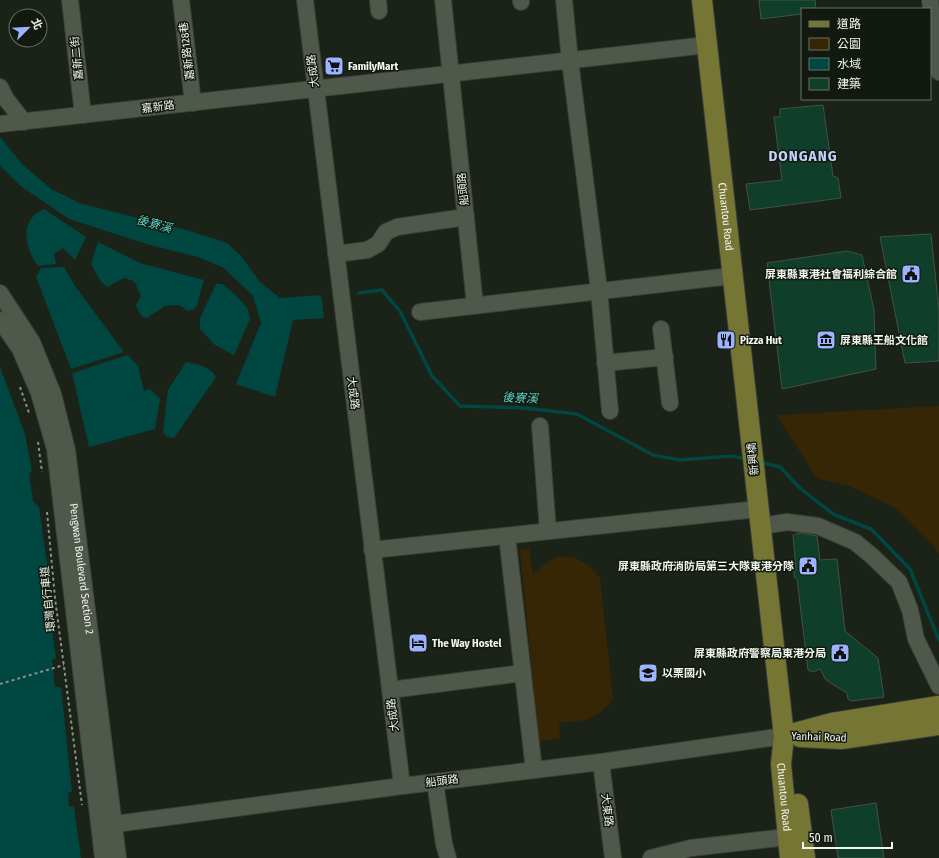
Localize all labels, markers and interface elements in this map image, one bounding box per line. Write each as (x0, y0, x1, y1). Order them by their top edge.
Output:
north arrow (8, 8, 48, 48)
legend (801, 8, 931, 100)
text: 北 (29, 16, 45, 32)
text: 道路 (837, 17, 861, 31)
street label: 嘉新路128巷 (177, 21, 197, 81)
street label: 嘉新二街 (68, 35, 86, 81)
text: 公園 (837, 37, 861, 51)
street label: 大成路 (305, 54, 321, 88)
supermarket icon: FamilyMart (323, 55, 345, 77)
text: 水域 (837, 57, 861, 71)
place label: FamilyMart (348, 60, 398, 73)
text: 建築 (837, 77, 861, 91)
street label: 嘉新路 (141, 99, 175, 115)
district label: DONGANG (768, 147, 838, 165)
street label: 船頭路 (455, 172, 471, 206)
street label: Chuantou Road (716, 182, 736, 252)
water label: 後寮溪 (135, 213, 175, 236)
public building icon: 屏東縣東港社會福利綜合館 (900, 263, 922, 285)
place label: 屏東縣東港社會福利綜合館 (765, 268, 897, 281)
restaurant icon: Pizza Hut (715, 329, 737, 351)
museum icon: 屏東縣王船文化館 (815, 329, 837, 351)
place label: Pizza Hut (740, 334, 782, 347)
place label: 屏東縣王船文化館 (840, 334, 928, 347)
street label: 大成路 (345, 376, 361, 410)
water label: 後寮溪 (502, 390, 540, 406)
street label: 新興橋 (745, 442, 761, 476)
street label: Pengwan Boulevard Section 2 (67, 503, 96, 635)
public building icon: 屏東縣政府消防局第三大隊東港分隊 (797, 555, 819, 577)
place label: 屏東縣政府消防局第三大隊東港分隊 (618, 560, 794, 573)
street label: 環灣自行車道 (38, 566, 58, 632)
hotel icon: The Way Hostel (407, 632, 429, 654)
place label: The Way Hostel (432, 637, 503, 650)
public building icon: 屏東縣政府警察局東港分局 (829, 642, 851, 664)
place label: 屏東縣政府警察局東港分局 (694, 647, 826, 660)
school or university icon: 以栗國小 (637, 662, 659, 684)
place label: 以栗國小 (662, 667, 706, 680)
street label: 大成路 (385, 698, 401, 732)
street label: Yanhai Road (791, 730, 847, 744)
street label: Chuantou Road (774, 762, 794, 832)
street label: 船頭路 (425, 773, 459, 789)
street label: 大東路 (599, 793, 615, 827)
scale bar (803, 824, 892, 850)
text: 50 m (809, 831, 833, 845)

